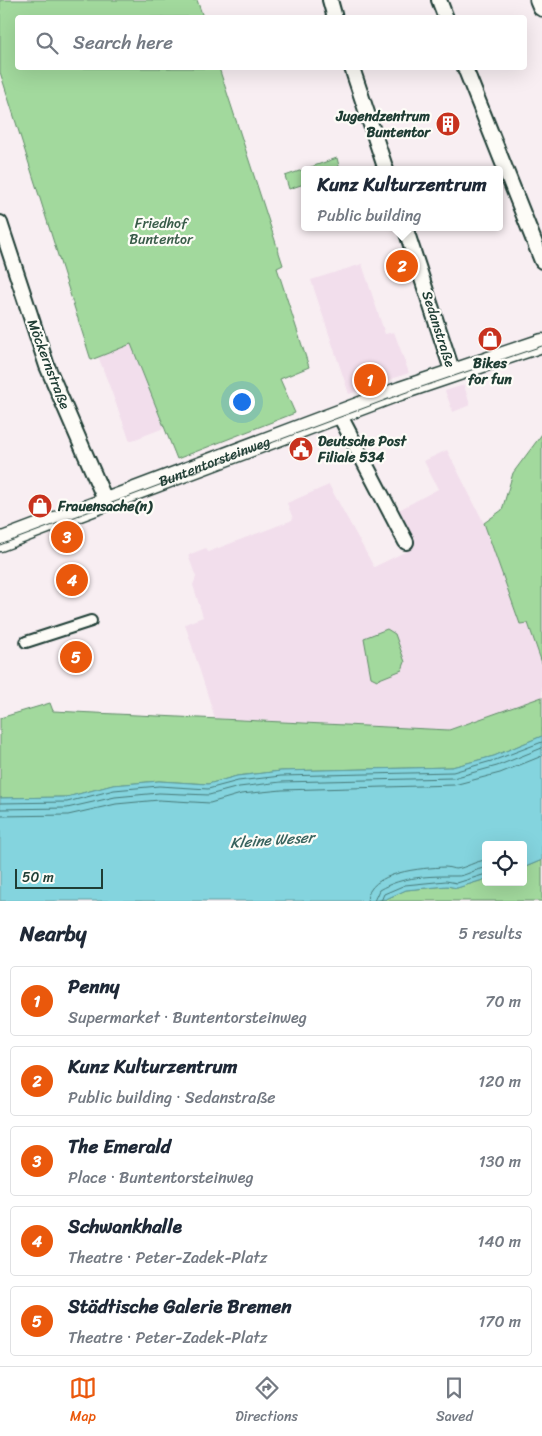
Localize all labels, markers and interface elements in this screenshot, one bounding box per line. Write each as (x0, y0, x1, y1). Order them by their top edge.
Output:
search box (15, 15, 527, 70)
text: Search here (73, 26, 173, 59)
icon: search (33, 29, 61, 57)
place label: Jugendzentrum Buntentor (335, 104, 431, 145)
building icon: Jugendzentrum Buntentor (435, 111, 461, 137)
popup (301, 166, 503, 231)
text: Kunz Kulturzentrum (317, 168, 487, 201)
text: Public building (317, 201, 421, 230)
park label: Friedhof Buntentor (129, 211, 194, 252)
pin: 2 (386, 247, 418, 285)
street label: Sedanstraße (414, 288, 463, 371)
street label: Möckernstraße (20, 315, 77, 413)
shop icon: Bikes for fun (477, 326, 503, 352)
place label: Bikes for fun (468, 351, 512, 392)
pin: 1 (354, 361, 386, 399)
your location (229, 389, 255, 415)
street label: Buntentorsteinweg (155, 429, 274, 494)
place label: Deutsche Post Filiale 534 (317, 429, 407, 470)
public building icon: Deutsche Post Filiale 534 (288, 436, 314, 462)
shop icon: Frauensache(n) (27, 493, 53, 519)
place label: Frauensache(n) (57, 494, 153, 519)
pin: 3 (51, 518, 83, 556)
pin: 4 (56, 561, 88, 599)
pin: 5 (60, 638, 92, 676)
water label: Kleine Weser (229, 824, 318, 856)
map controls (482, 841, 527, 886)
button: locate (482, 841, 527, 886)
text: 50 m (22, 865, 54, 890)
scale bar (15, 866, 102, 889)
text: Nearby (20, 915, 86, 953)
text: 5 results (458, 919, 522, 948)
text: Penny (68, 970, 120, 1003)
text: 1 (34, 987, 40, 1016)
text: 70 m (485, 987, 521, 1016)
text: Supermarket · Buntentorsteinweg (68, 1003, 307, 1032)
text: Kunz Kulturzentrum (68, 1050, 237, 1083)
text: 2 (32, 1067, 42, 1096)
text: 120 m (478, 1067, 521, 1096)
text: Public building · Sedanstraße (68, 1083, 275, 1112)
text: The Emerald (68, 1130, 171, 1163)
text: 3 (33, 1147, 41, 1176)
text: 130 m (479, 1147, 521, 1176)
text: Place · Buntentorsteinweg (68, 1163, 253, 1192)
text: Schwankhalle (68, 1210, 182, 1243)
text: 4 (32, 1227, 42, 1256)
text: 140 m (478, 1227, 521, 1256)
text: Theatre · Peter-Zadek-Platz (68, 1243, 267, 1272)
text: Städtische Galerie Bremen (68, 1290, 291, 1323)
text: 5 (32, 1307, 42, 1336)
text: 170 m (478, 1307, 521, 1336)
text: Theatre · Peter-Zadek-Platz (68, 1323, 267, 1352)
tab: Map (69, 1374, 97, 1429)
tab: Directions (235, 1374, 298, 1429)
tab: Saved (436, 1374, 473, 1429)

